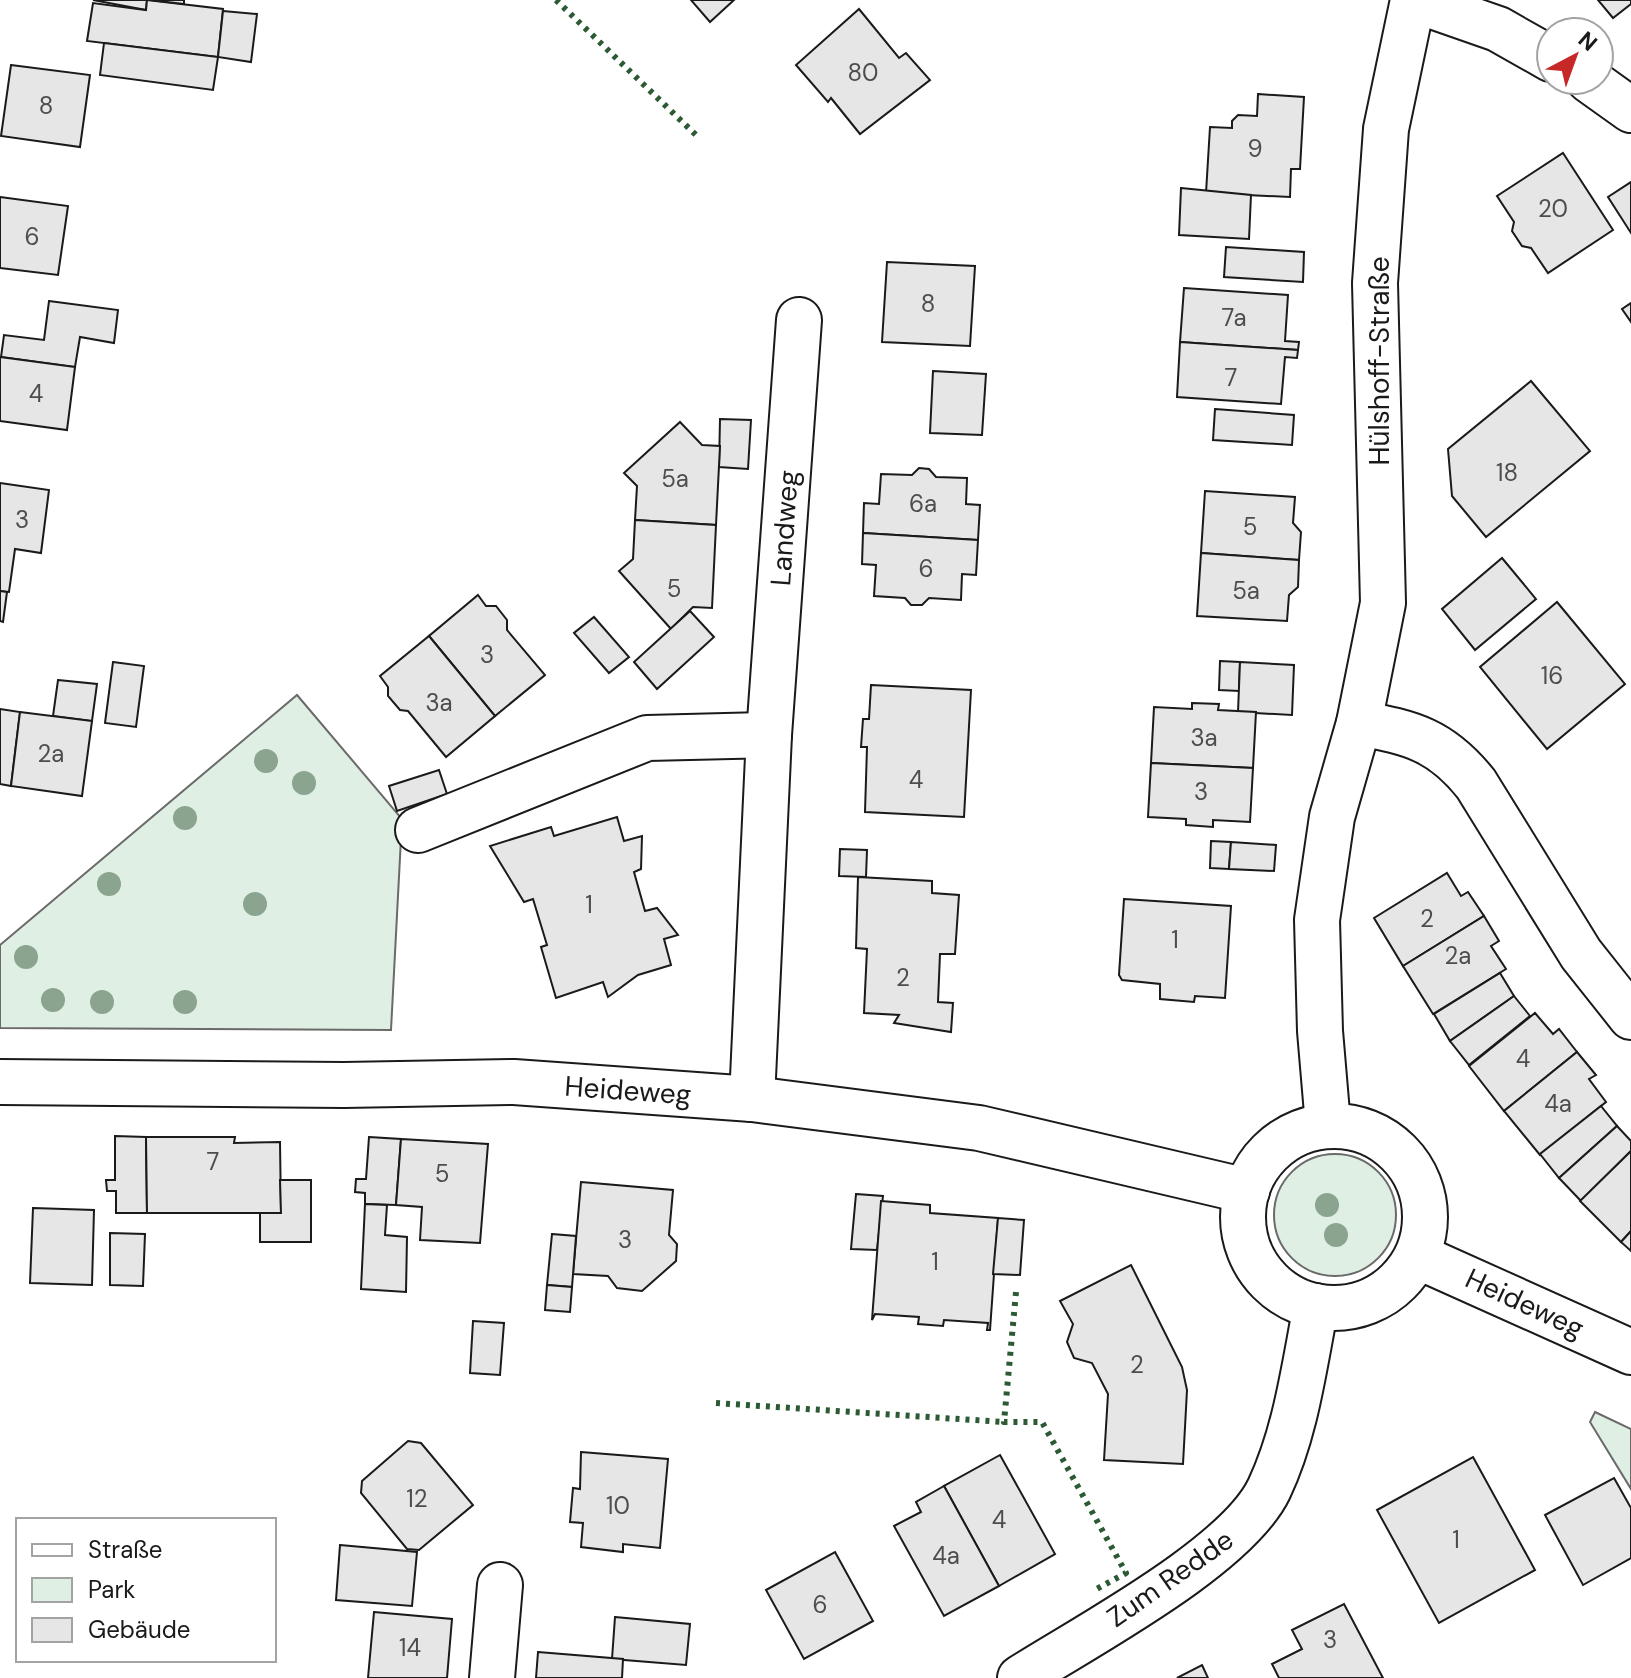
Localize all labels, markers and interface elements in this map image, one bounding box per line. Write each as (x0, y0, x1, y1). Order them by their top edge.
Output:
north arrow (1535, 16, 1615, 96)
text: N (1572, 25, 1603, 57)
house number: 80 (847, 57, 879, 88)
house number: 8 (39, 90, 53, 121)
house number: 9 (1247, 133, 1263, 164)
house number: 20 (1538, 193, 1568, 224)
house number: 6 (24, 221, 40, 252)
street label: Hülshoff-Straße (1361, 256, 1398, 466)
house number: 8 (921, 288, 935, 319)
house number: 7a (1221, 302, 1247, 333)
house number: 7 (1225, 362, 1237, 393)
house number: 4 (29, 378, 43, 409)
house number: 18 (1496, 457, 1518, 488)
house number: 5a (661, 463, 689, 494)
street label: Landweg (762, 469, 807, 587)
house number: 6a (909, 488, 937, 519)
house number: 3 (15, 504, 29, 535)
house number: 5 (1243, 511, 1257, 542)
house number: 6 (918, 553, 934, 584)
house number: 5 (667, 573, 681, 604)
house number: 5a (1232, 575, 1260, 606)
house number: 3 (480, 639, 494, 670)
house number: 16 (1541, 660, 1563, 691)
house number: 3a (425, 687, 453, 718)
house number: 3a (1190, 722, 1218, 753)
house number: 2a (38, 738, 64, 769)
house number: 4 (909, 764, 923, 795)
house number: 3 (1194, 776, 1208, 807)
house number: 1 (585, 889, 593, 920)
house number: 2 (1420, 903, 1434, 934)
house number: 1 (1171, 924, 1179, 955)
house number: 2a (1445, 940, 1471, 971)
house number: 2 (896, 962, 910, 993)
house number: 4 (1516, 1043, 1530, 1074)
street label: Heideweg (563, 1068, 693, 1113)
house number: 4a (1544, 1088, 1572, 1119)
house number: 7 (207, 1146, 219, 1177)
house number: 5 (435, 1158, 449, 1189)
house number: 3 (618, 1224, 632, 1255)
house number: 1 (931, 1246, 939, 1277)
street label: Heideweg (1459, 1260, 1590, 1347)
house number: 2 (1130, 1349, 1144, 1380)
house number: 12 (406, 1483, 428, 1514)
house number: 10 (606, 1490, 630, 1521)
house number: 4 (992, 1504, 1006, 1535)
legend (16, 1518, 276, 1662)
street label: Zum Redde (1100, 1521, 1241, 1636)
house number: 1 (1452, 1524, 1460, 1555)
text: Straße (88, 1534, 162, 1565)
house number: 4a (932, 1540, 960, 1571)
text: Park (88, 1574, 135, 1605)
house number: 6 (812, 1589, 828, 1620)
text: Gebäude (88, 1614, 190, 1645)
house number: 3 (1323, 1624, 1337, 1655)
house number: 14 (399, 1632, 421, 1663)

